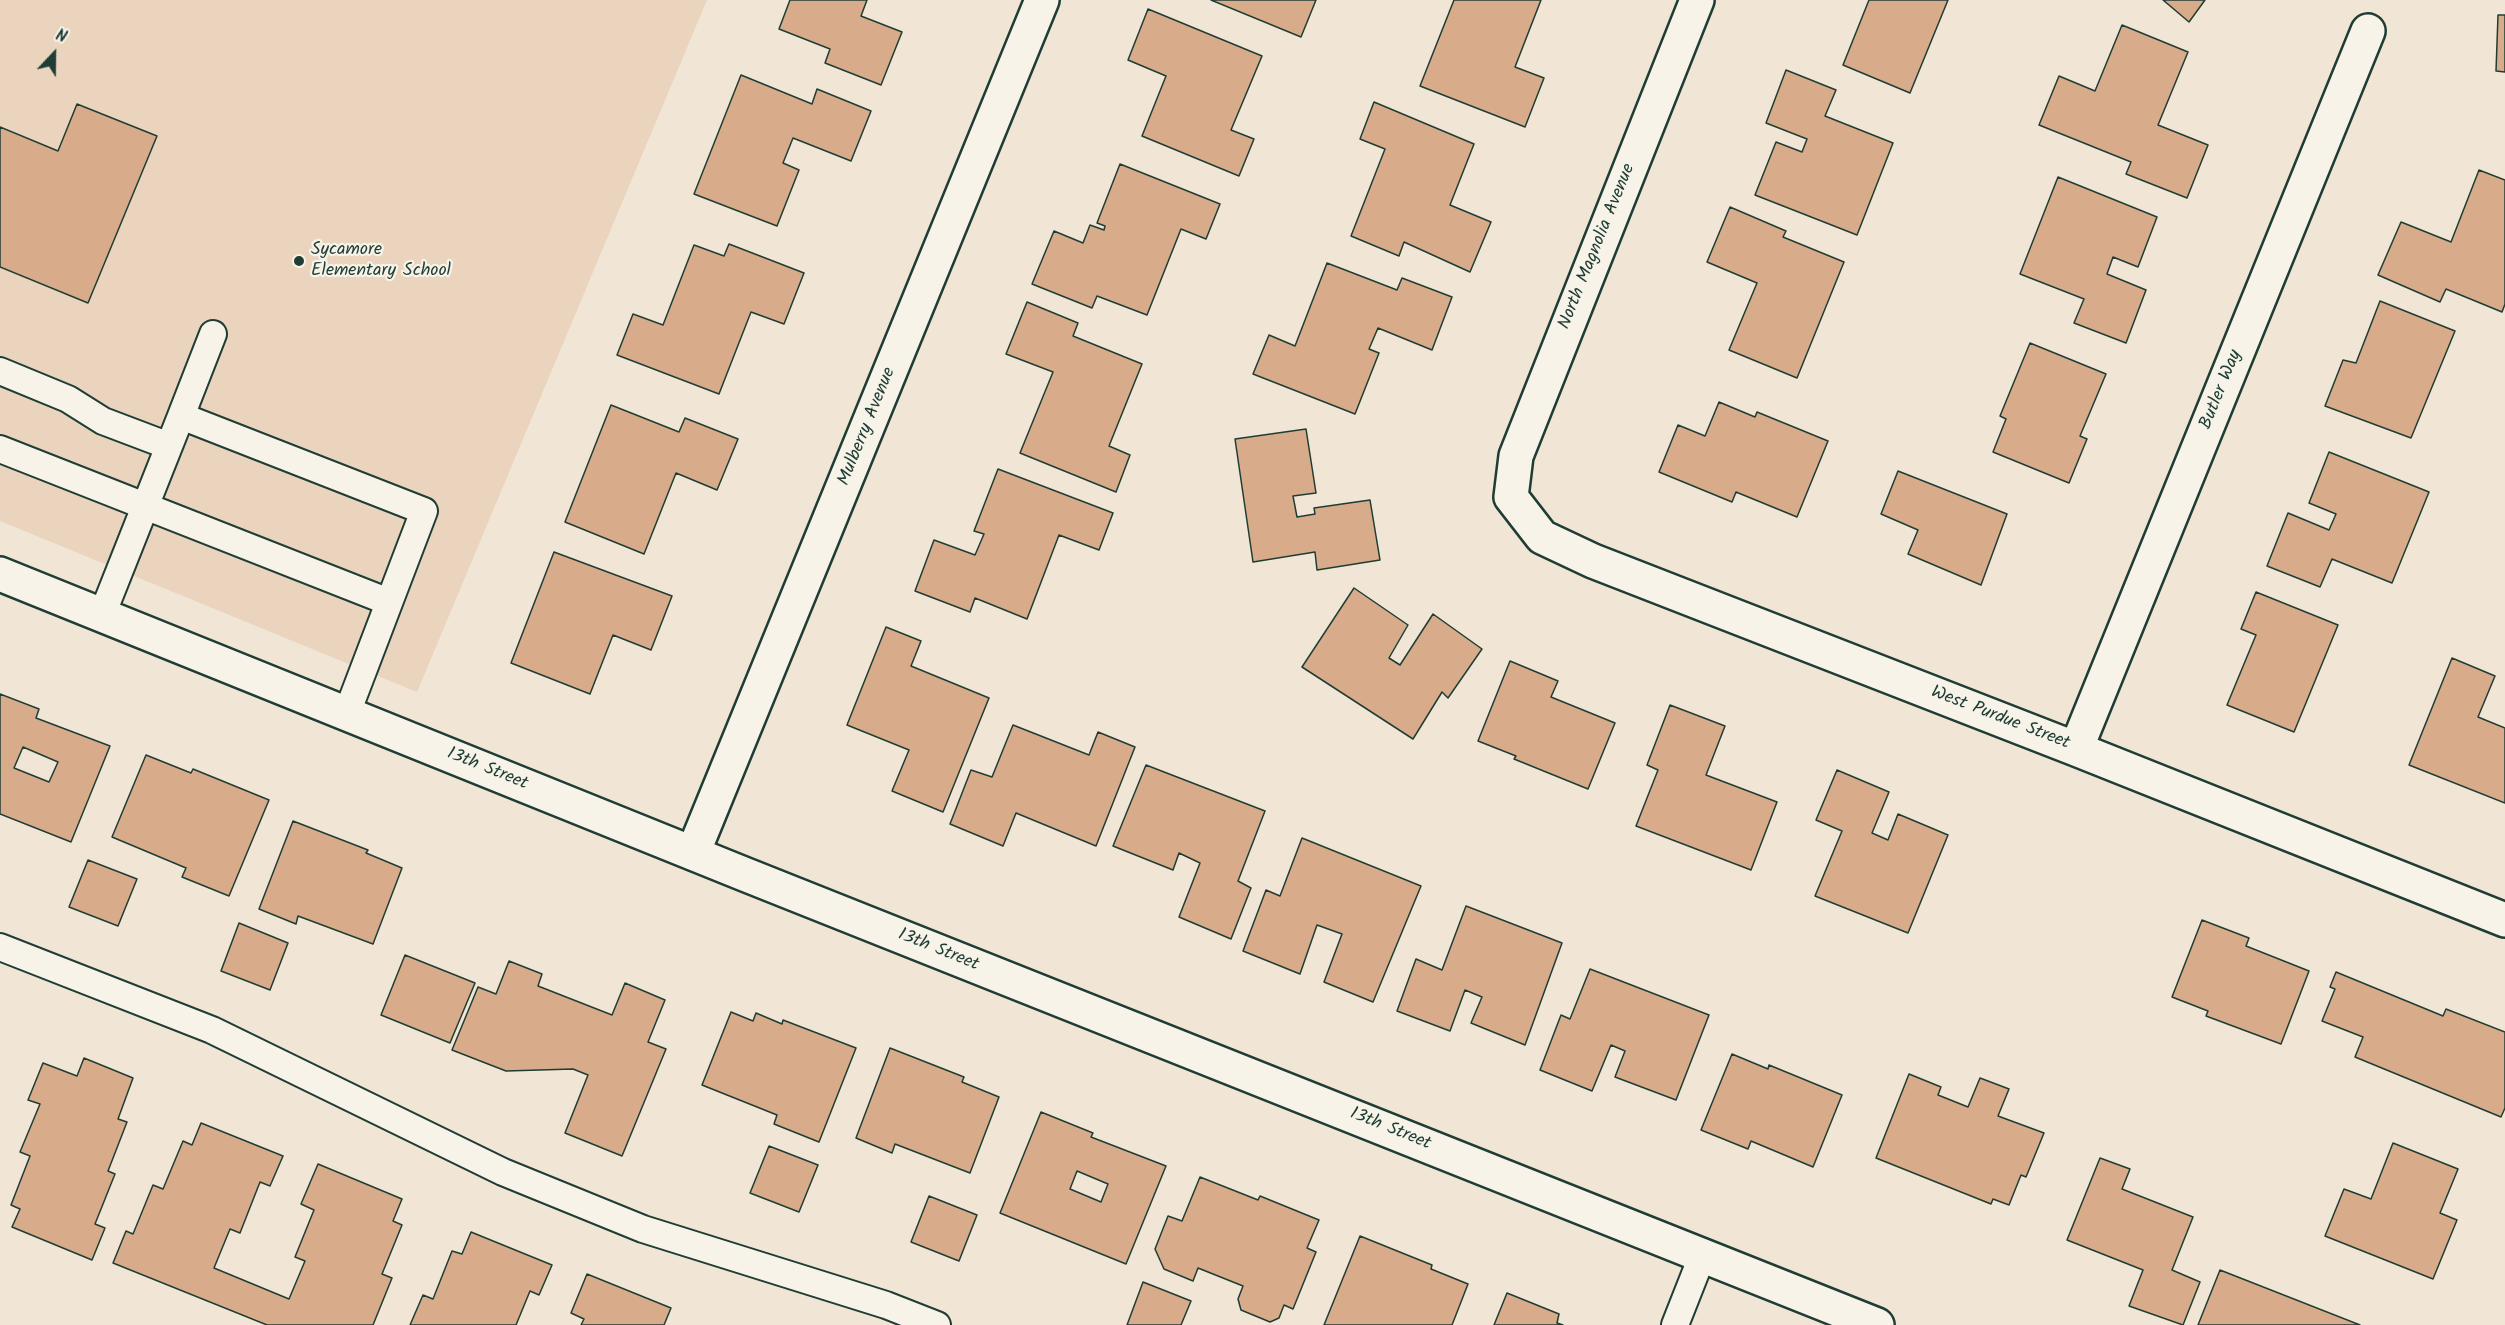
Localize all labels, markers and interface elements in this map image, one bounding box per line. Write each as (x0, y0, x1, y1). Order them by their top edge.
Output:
text: N (52, 23, 70, 50)
north arrow (24, 24, 84, 84)
street label: North Magnolia Avenue (1555, 161, 1641, 333)
place label: Sycamore Elementary School (311, 240, 451, 282)
marker: Sycamore Elementary School (292, 254, 306, 268)
street label: Butler Way (2196, 347, 2248, 433)
street label: Mulberry Avenue (835, 365, 901, 489)
street label: West Purdue Street (1928, 683, 2072, 755)
street label: 13th Street (443, 744, 531, 796)
street label: 13th Street (894, 925, 982, 977)
street label: 13th Street (1346, 1104, 1434, 1156)

